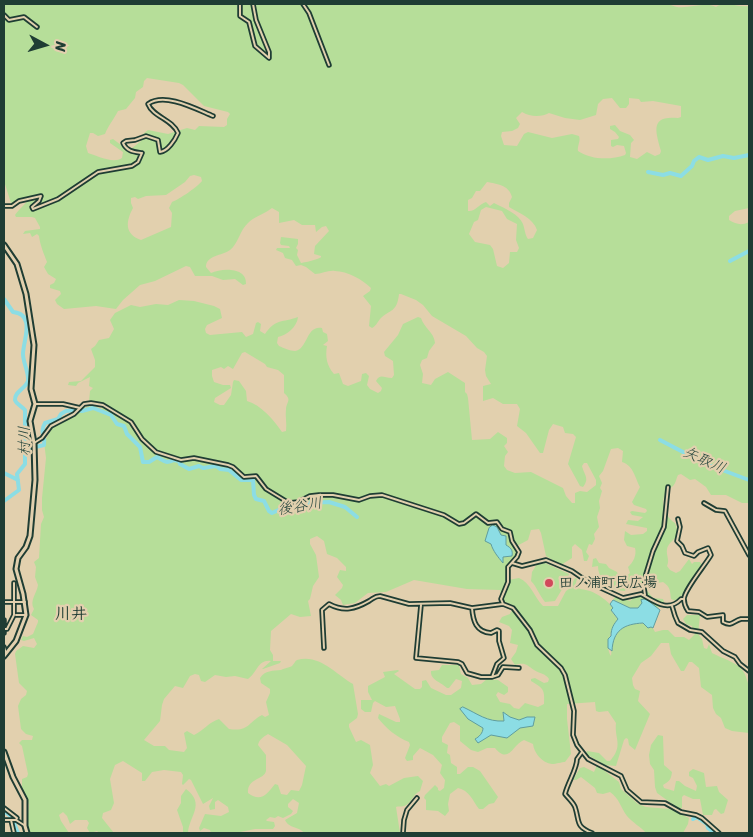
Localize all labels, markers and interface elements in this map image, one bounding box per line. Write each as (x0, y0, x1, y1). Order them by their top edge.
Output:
north arrow (20, 20, 70, 70)
text: N (47, 40, 73, 53)
water label: 村川 (16, 426, 34, 456)
water label: 矢取川 (680, 444, 728, 478)
water label: 後谷川 (276, 495, 324, 519)
place label: 田ノ浦町民広場 (559, 575, 657, 591)
marker: 田ノ浦町民広場 (543, 577, 555, 589)
district label: 川井 (55, 605, 87, 625)

